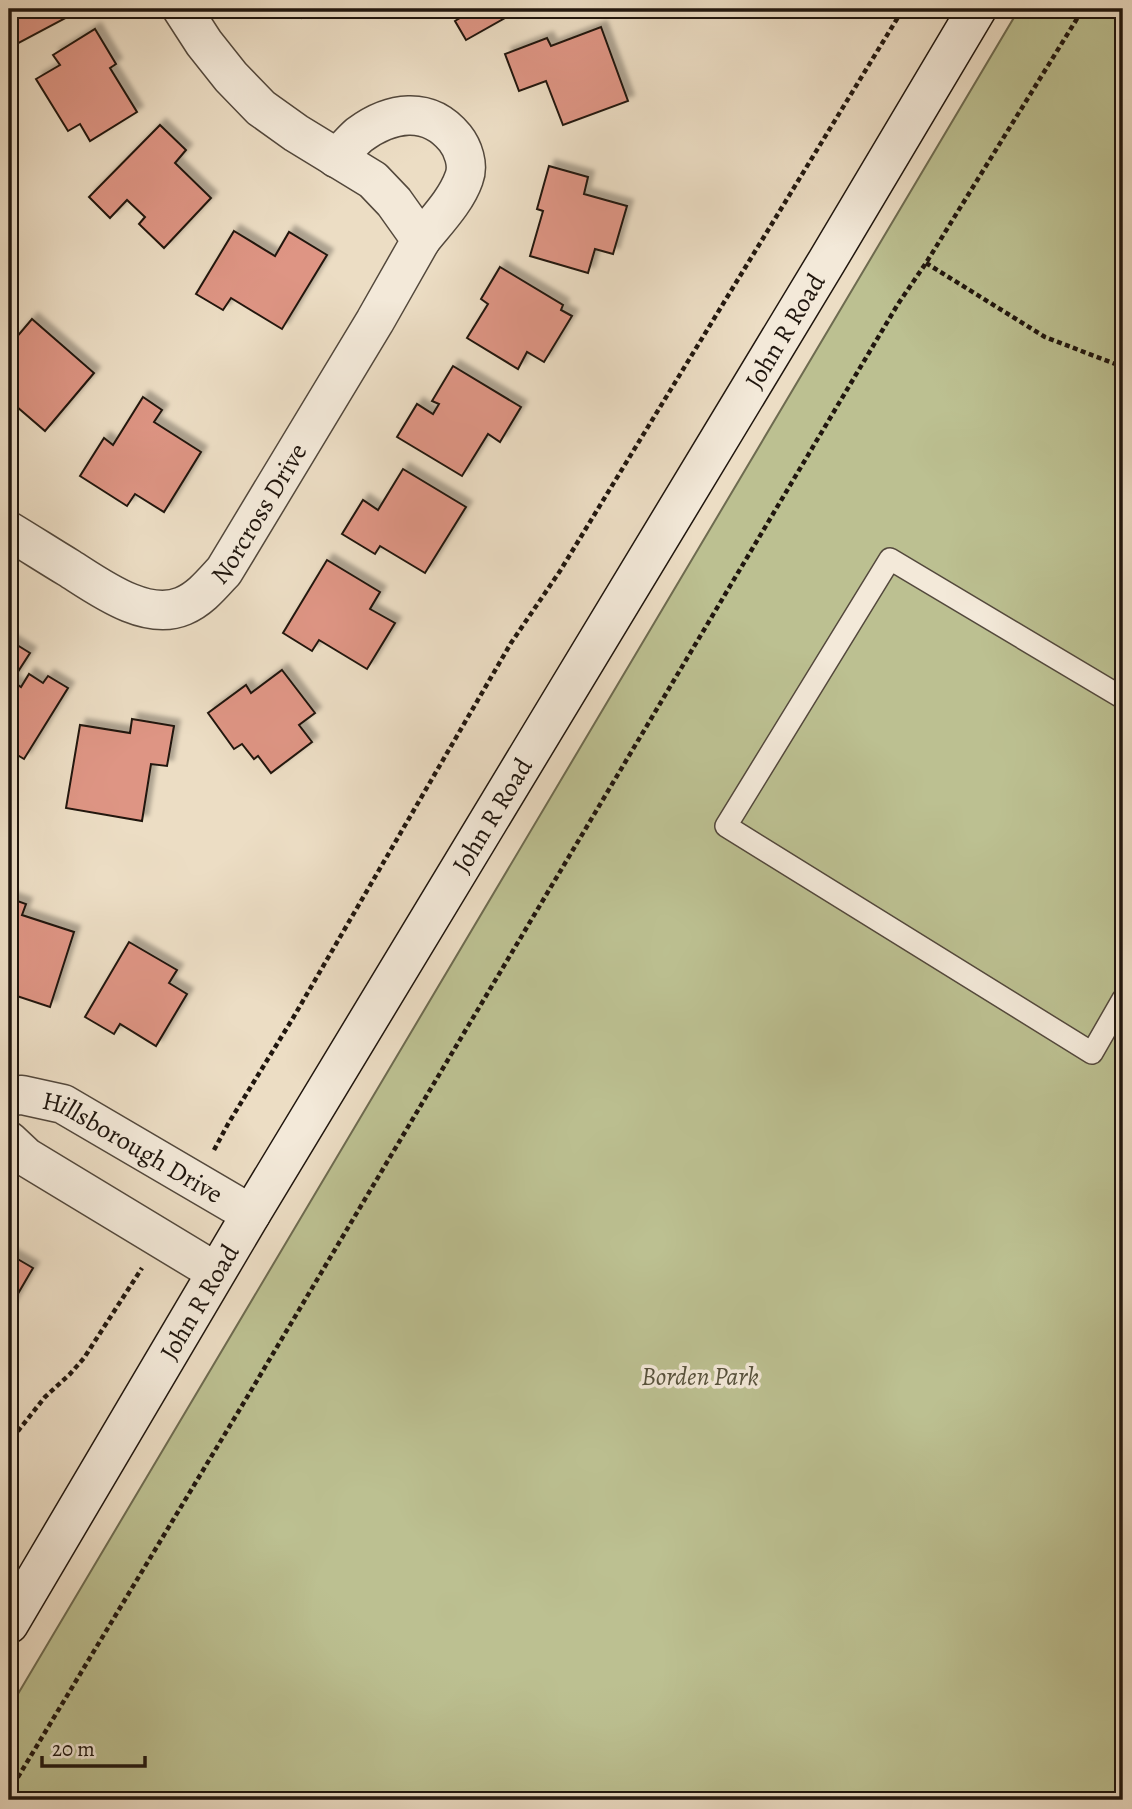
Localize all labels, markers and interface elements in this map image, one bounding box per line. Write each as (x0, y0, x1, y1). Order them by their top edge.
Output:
street label: John R Road (737, 267, 834, 395)
street label: Norcross Drive (203, 437, 315, 592)
street label: John R Road (444, 751, 541, 880)
street label: Hillsborough Drive (39, 1083, 229, 1212)
street label: John R Road (152, 1238, 247, 1367)
park label: Borden Park (641, 1359, 759, 1394)
scale bar (42, 1725, 145, 1769)
text: 20 m (52, 1735, 95, 1763)

